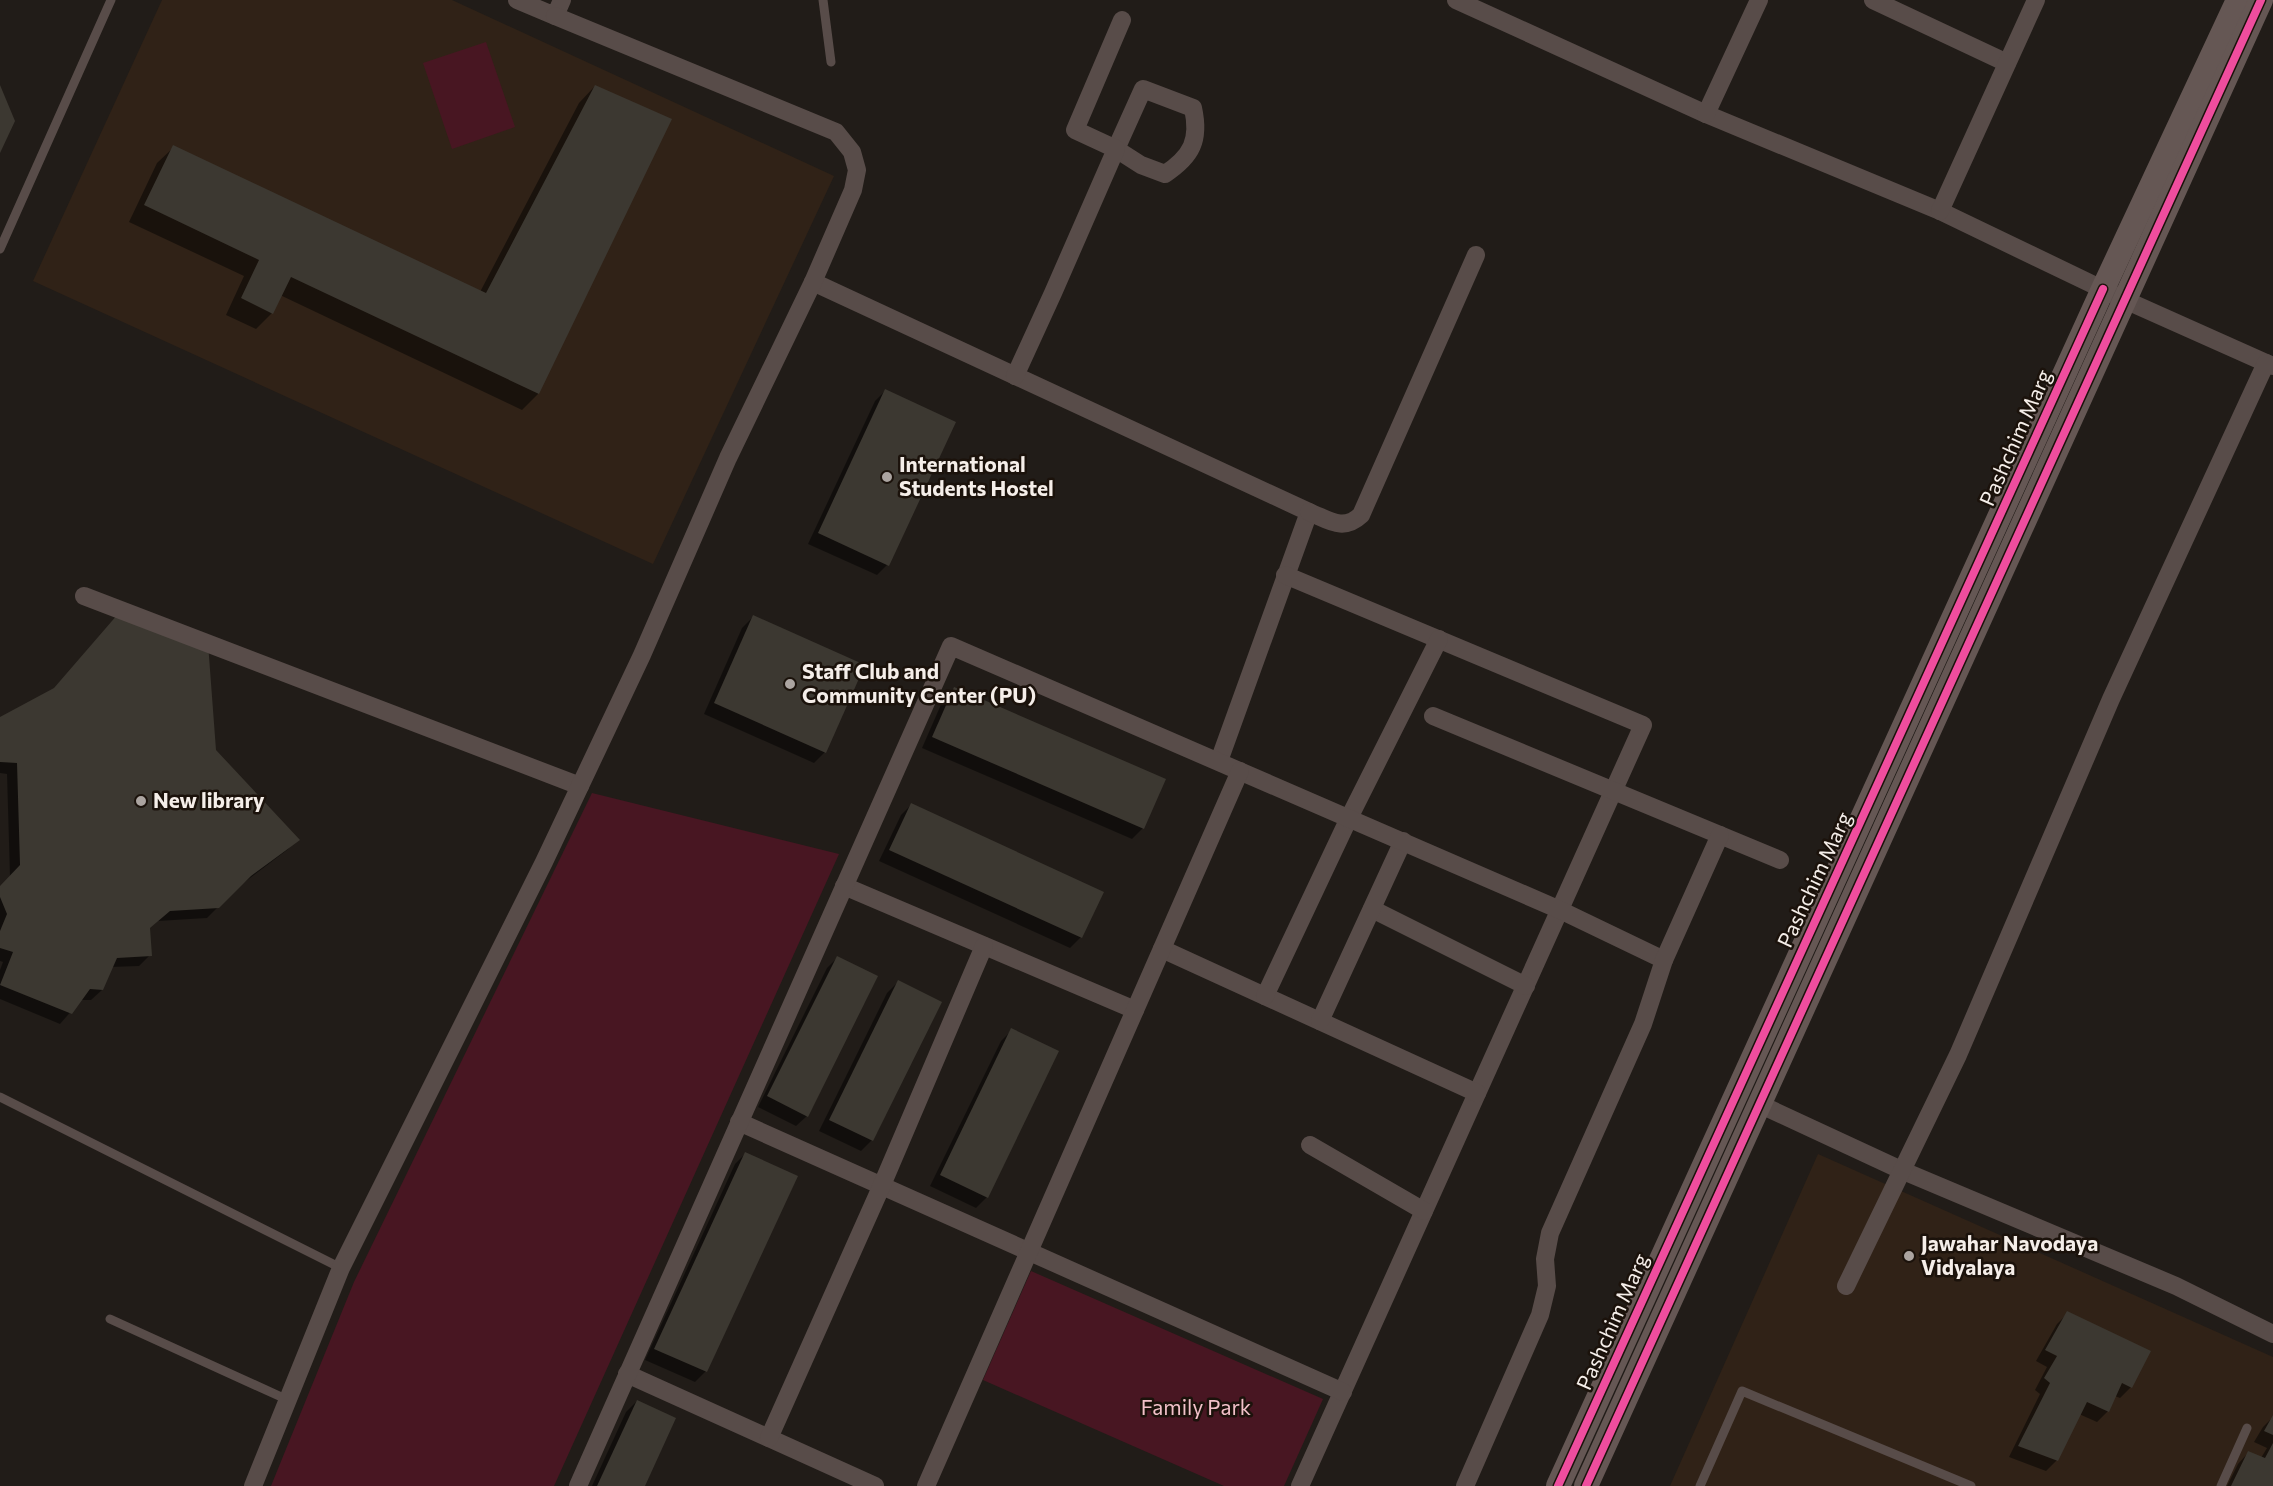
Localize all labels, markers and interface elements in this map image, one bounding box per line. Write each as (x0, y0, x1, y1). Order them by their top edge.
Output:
street label: Pashchim Marg (1973, 365, 2056, 509)
place label: International Students Hostel (899, 451, 1054, 500)
marker: International Students Hostel (880, 470, 894, 484)
place label: Staff Club and Community Center (PU) (802, 658, 1036, 707)
marker: Staff Club and Community Center (PU) (783, 677, 797, 691)
place label: New library (153, 787, 265, 812)
marker: New library (134, 794, 148, 808)
street label: Pashchim Marg (1771, 808, 1856, 951)
place label: Jawahar Navodaya Vidyalaya (1921, 1230, 2098, 1279)
street label: Pashchim Marg (1570, 1249, 1653, 1393)
marker: Jawahar Navodaya Vidyalaya (1902, 1249, 1916, 1263)
park label: Family Park (1141, 1394, 1251, 1419)

